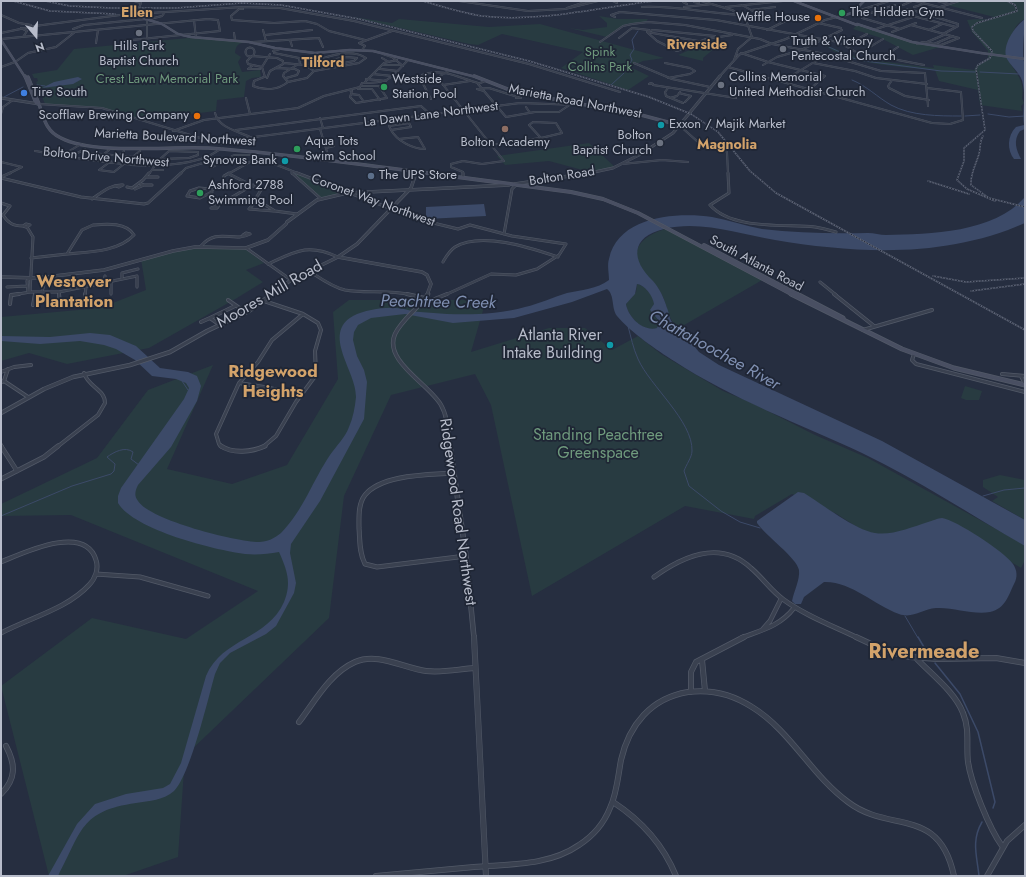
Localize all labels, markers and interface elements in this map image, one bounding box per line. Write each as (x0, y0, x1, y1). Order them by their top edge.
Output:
place label: The Hidden Gym (850, 5, 945, 21)
district label: Ellen (121, 6, 153, 22)
marker: The Hidden Gym (837, 8, 847, 18)
place label: Waffle House (736, 10, 810, 26)
marker: Waffle House (813, 13, 823, 23)
north arrow (16, 16, 56, 56)
marker: Hills Park Baptist Church (134, 28, 144, 38)
place label: Truth & Victory Pentecostal Church (791, 34, 896, 65)
text: N (33, 38, 47, 56)
district label: Riverside (667, 38, 727, 54)
place label: Hills Park Baptist Church (99, 39, 179, 70)
marker: Truth & Victory Pentecostal Church (778, 44, 788, 54)
park label: Spink Collins Park (568, 45, 632, 76)
district label: Tilford (302, 56, 344, 72)
place label: Collins Memorial United Methodist Church (729, 70, 866, 101)
park label: Crest Lawn Memorial Park (96, 72, 238, 88)
place label: Westside Station Pool (392, 72, 457, 103)
marker: Collins Memorial United Methodist Church (716, 80, 726, 90)
street label: Marietta Road Northwest (507, 81, 643, 123)
marker: Westside Station Pool (379, 82, 389, 92)
place label: Tire South (32, 85, 87, 101)
marker: Tire South (19, 88, 29, 98)
street label: La Dawn Lane Northwest (363, 99, 499, 131)
place label: Scofflaw Brewing Company (39, 108, 189, 124)
marker: Scofflaw Brewing Company (192, 111, 202, 121)
place label: Exxon / Majik Market (669, 117, 785, 133)
marker: Exxon / Majik Market (656, 120, 666, 130)
marker: Bolton Academy (500, 124, 510, 134)
street label: Marietta Boulevard Northwest (94, 126, 256, 150)
place label: Bolton Baptist Church (572, 128, 652, 159)
place label: Aqua Tots Swim School (305, 134, 376, 165)
place label: Bolton Academy (460, 135, 550, 151)
marker: Bolton Baptist Church (655, 138, 665, 148)
district label: Magnolia (697, 138, 757, 154)
marker: Aqua Tots Swim School (292, 144, 302, 154)
street label: Bolton Drive Northwest (42, 145, 170, 171)
place label: Synovus Bank (203, 153, 277, 169)
marker: Synovus Bank (280, 156, 290, 166)
street label: Bolton Road (528, 164, 596, 190)
place label: The UPS Store (379, 168, 457, 184)
street label: Coronet Way Northwest (309, 171, 437, 231)
marker: The UPS Store (366, 171, 376, 181)
place label: Ashford 2788 Swimming Pool (208, 178, 293, 209)
marker: Ashford 2788 Swimming Pool (195, 188, 205, 198)
street label: South Atlanta Road (706, 233, 806, 295)
street label: Moores Mill Road (214, 257, 326, 333)
district label: Westover Plantation (35, 273, 113, 313)
water label: Peachtree Creek (380, 292, 496, 314)
water label: Chattahoochee River (645, 307, 783, 395)
place label: Atlanta River Intake Building (502, 326, 602, 364)
marker: Atlanta River Intake Building (605, 340, 615, 350)
district label: Ridgewood Heights (228, 363, 318, 403)
street label: Ridgewood Road Northwest (434, 417, 480, 607)
park label: Standing Peachtree Greenspace (533, 426, 663, 464)
district label: Rivermeade (869, 641, 979, 665)

